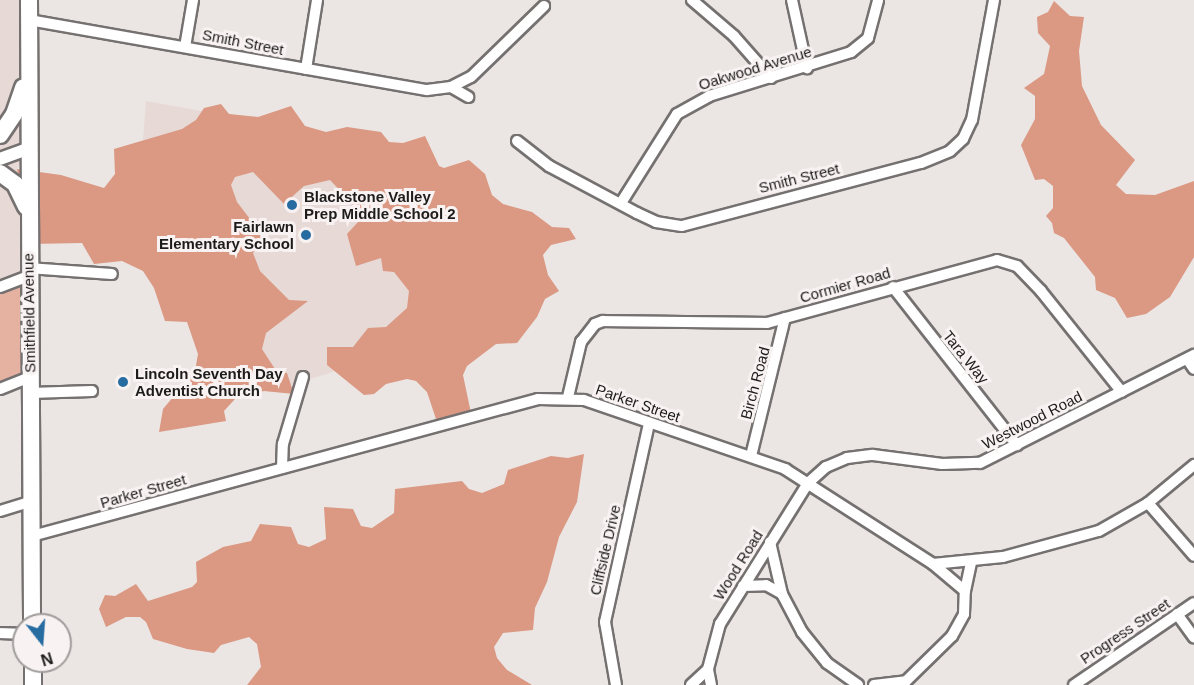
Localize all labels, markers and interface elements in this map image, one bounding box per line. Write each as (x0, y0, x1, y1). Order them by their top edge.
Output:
street label: Smith Street (201, 25, 285, 59)
street label: Oakwood Avenue (696, 42, 814, 94)
street label: Smith Street (757, 159, 841, 197)
place label: Blackstone Valley Prep Middle School 2 (304, 187, 456, 222)
marker: Blackstone Valley Prep Middle School 2 (285, 198, 299, 212)
place label: Fairlawn Elementary School (159, 217, 294, 252)
marker: Fairlawn Elementary School (299, 228, 313, 242)
street label: Smithfield Avenue (19, 253, 39, 373)
street label: Cormier Road (798, 263, 892, 307)
street label: Tara Way (939, 327, 993, 387)
street label: Birch Road (737, 345, 773, 421)
place label: Lincoln Seventh Day Adventist Church (135, 364, 283, 399)
marker: Lincoln Seventh Day Adventist Church (116, 375, 130, 389)
street label: Parker Street (593, 380, 683, 426)
street label: Westwood Road (979, 387, 1085, 453)
street label: Parker Street (98, 470, 188, 512)
street label: Cliffside Drive (586, 503, 624, 597)
street label: Wood Road (709, 527, 767, 603)
street label: Progress Street (1077, 594, 1173, 668)
north arrow (12, 613, 72, 673)
text: N (39, 649, 55, 669)

